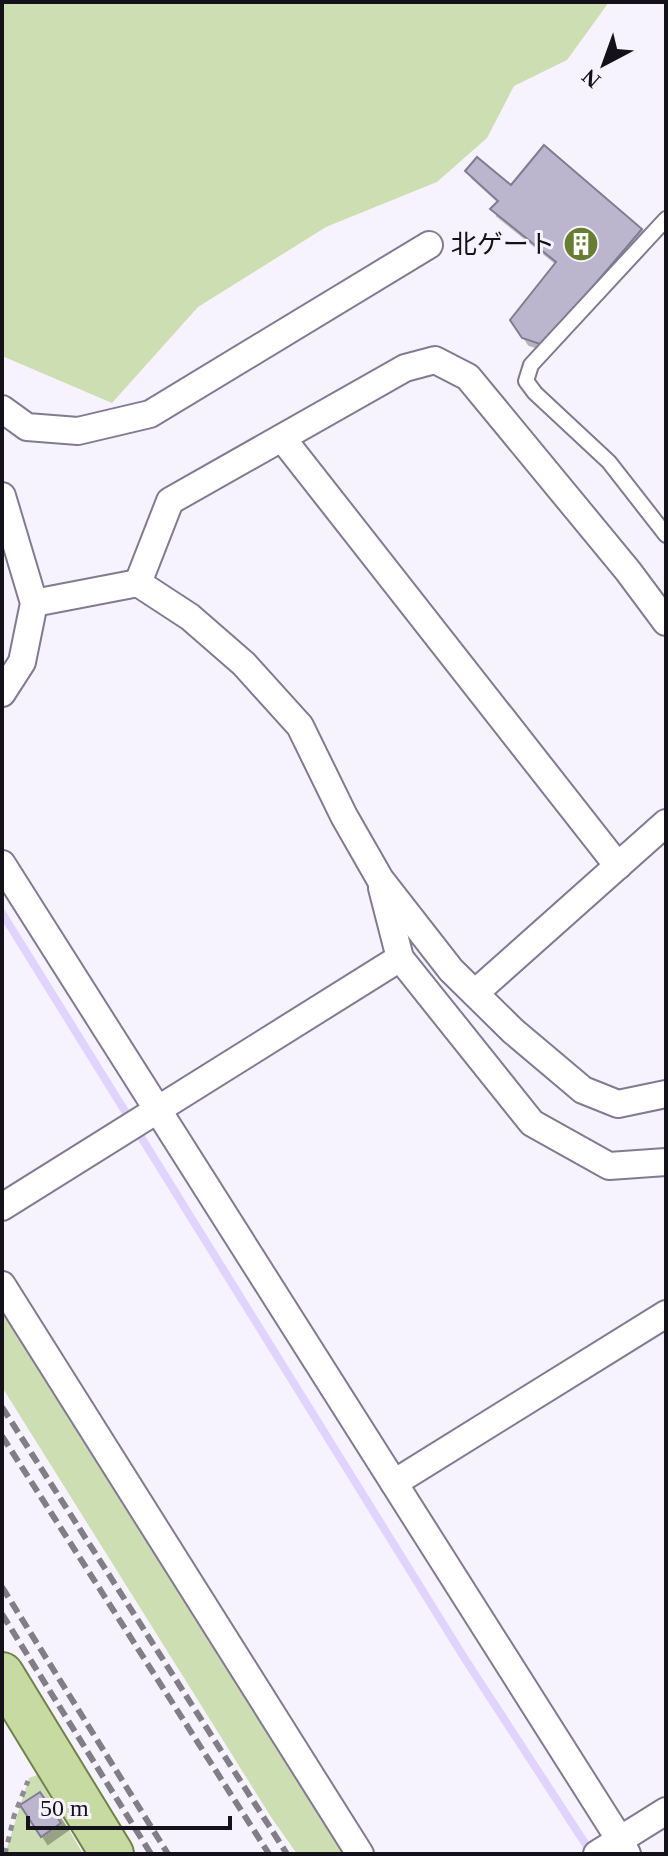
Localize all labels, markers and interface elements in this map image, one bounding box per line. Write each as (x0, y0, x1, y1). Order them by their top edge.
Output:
north arrow (564, 24, 644, 104)
text: N (577, 64, 605, 93)
building icon: 北ゲート (562, 225, 600, 263)
place label: 北ゲート (451, 230, 555, 259)
scale bar (28, 1780, 230, 1830)
text: 50 m (40, 1795, 89, 1821)

